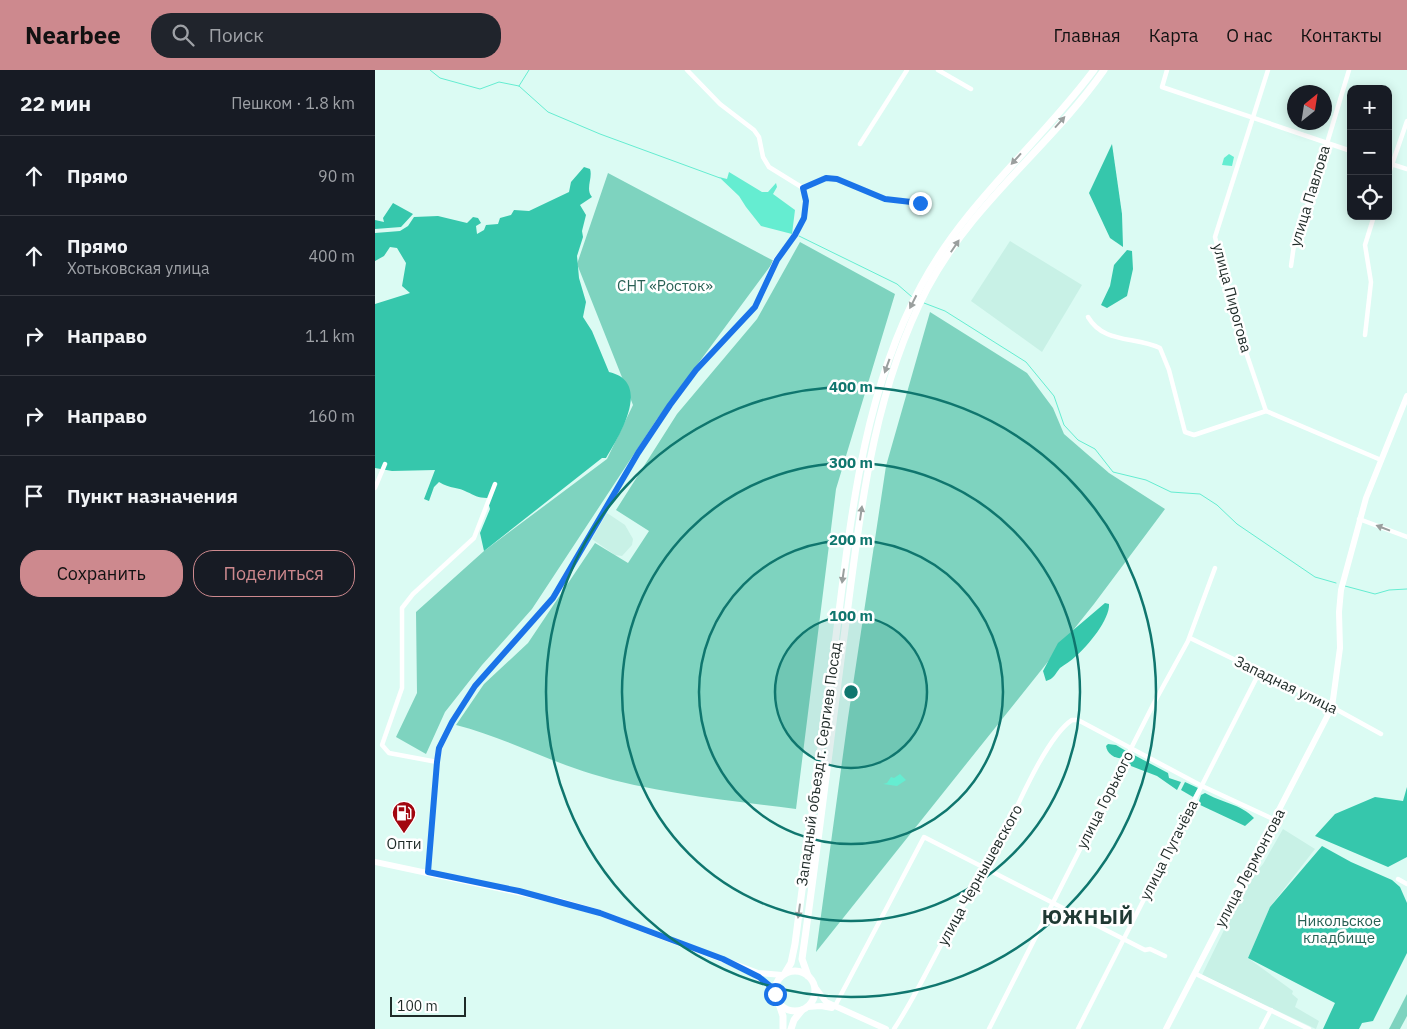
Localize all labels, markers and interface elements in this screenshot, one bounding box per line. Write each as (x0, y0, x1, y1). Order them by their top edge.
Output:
search box (151, 13, 501, 58)
text: Nearbee (25, 19, 121, 51)
icon: search (169, 21, 197, 49)
text: Поиск (209, 23, 264, 47)
text: Главная (1053, 24, 1121, 47)
text: Карта (1149, 24, 1198, 47)
text: О нас (1226, 24, 1273, 47)
text: Контакты (1301, 24, 1382, 47)
north arrow (1287, 85, 1332, 130)
map controls (1347, 85, 1392, 220)
button: + (1347, 85, 1392, 130)
text: 22 мин (20, 89, 91, 117)
text: Пешком · 1.8 km (231, 93, 355, 113)
one-way arrow (1054, 117, 1066, 129)
button: − (1347, 130, 1392, 175)
street label: улица Павлова (1285, 143, 1334, 249)
one-way arrow (1010, 153, 1022, 165)
icon: ahead (20, 162, 48, 190)
text: Прямо (67, 164, 128, 188)
text: 90 m (318, 166, 355, 186)
button: locate (1347, 175, 1392, 220)
route end (909, 192, 932, 215)
text: Прямо (67, 234, 128, 258)
one-way arrow (950, 240, 960, 253)
street label: улица Пирогова (1209, 241, 1256, 355)
icon: ahead (20, 242, 48, 270)
text: 400 m (308, 246, 355, 266)
text: Хотьковская улица (67, 258, 210, 278)
park label: СНТ «Росток» (617, 276, 713, 295)
one-way arrow (909, 295, 917, 309)
icon: right (20, 322, 48, 350)
text: Направо (67, 324, 147, 348)
text: 1.1 km (305, 326, 355, 346)
one-way arrow (883, 359, 890, 374)
text: 400 m (829, 377, 873, 396)
icon: right (20, 402, 48, 430)
text: Направо (67, 404, 147, 428)
text: 160 m (308, 406, 355, 426)
text: 300 m (829, 453, 873, 472)
icon: arrive (20, 482, 48, 510)
text: Пункт назначения (67, 484, 238, 508)
one-way arrow (857, 504, 865, 520)
one-way arrow (1375, 524, 1390, 532)
text: 200 m (829, 530, 873, 549)
button: Сохранить (20, 550, 183, 597)
button: Поделиться (193, 550, 355, 597)
one-way arrow (839, 569, 847, 585)
text: 100 m (829, 606, 873, 625)
street label: Западный объезд г. Сергиев Посад (792, 640, 845, 887)
street label: Западная улица (1231, 651, 1341, 718)
centre of rings (842, 683, 860, 701)
street label: улица Горького (1072, 748, 1137, 852)
street label: улица Пугачёва (1135, 797, 1202, 903)
fuel station icon: Опти (391, 800, 417, 834)
street label: улица Чернышевского (933, 801, 1026, 949)
street label: улица Лермонтова (1210, 805, 1289, 930)
place label: Опти (386, 834, 422, 853)
one-way arrow (795, 903, 803, 919)
district label: ЮЖНЫЙ (1042, 903, 1134, 930)
park label: Никольское кладбище (1297, 911, 1381, 947)
route start (764, 983, 787, 1006)
scale bar (390, 994, 466, 1017)
text: 100 m (397, 997, 438, 1015)

